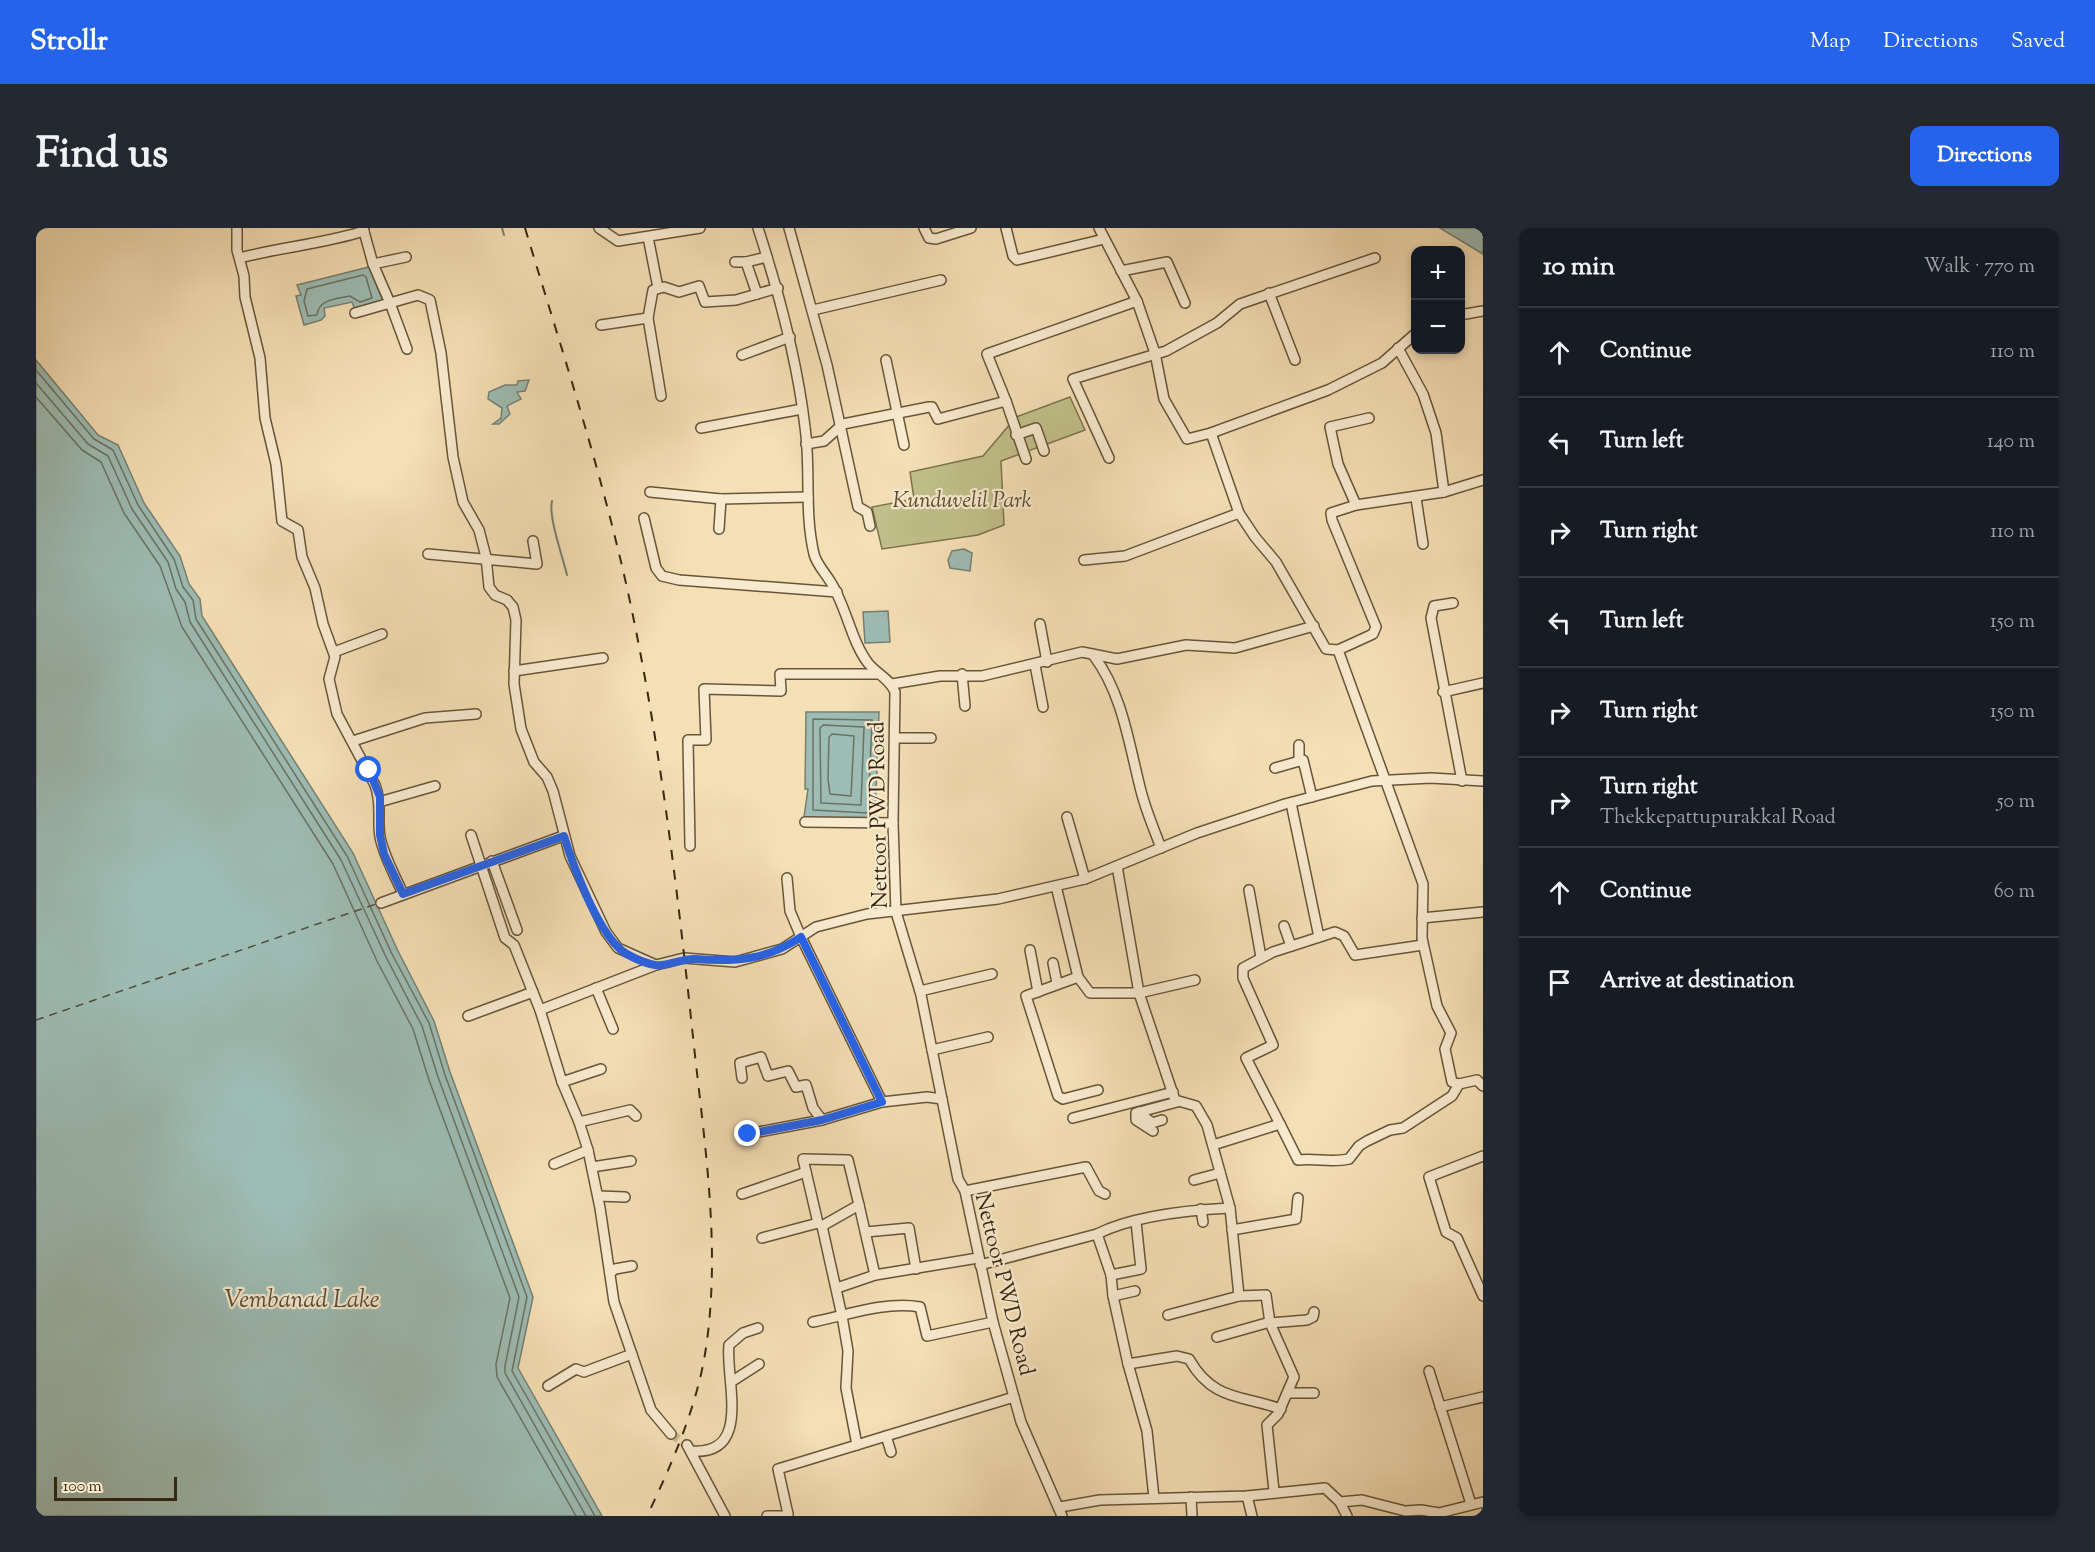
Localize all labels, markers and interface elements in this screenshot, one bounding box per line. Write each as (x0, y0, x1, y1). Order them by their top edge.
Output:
text: Strollr (30, 22, 108, 62)
text: Map (1810, 27, 1850, 57)
text: Directions (1883, 27, 1978, 57)
text: Saved (2011, 27, 2065, 57)
text: Find us (36, 126, 168, 186)
button: Directions (1910, 126, 2059, 186)
map controls (1411, 246, 1465, 354)
button: + (1411, 246, 1465, 300)
text: 10 min (1543, 249, 1615, 286)
text: Walk · 770 m (1923, 253, 2035, 282)
button: − (1411, 300, 1465, 354)
icon: ahead (1543, 336, 1576, 369)
text: Continue (1600, 336, 1691, 368)
text: 110 m (1990, 338, 2035, 367)
icon: left (1543, 426, 1576, 459)
text: Turn left (1600, 426, 1683, 458)
text: 140 m (1987, 428, 2035, 457)
park label: Kunduvelil Park (892, 486, 1032, 518)
icon: right (1543, 516, 1576, 549)
text: Turn right (1600, 516, 1697, 548)
text: 110 m (1990, 518, 2035, 547)
icon: left (1543, 606, 1576, 639)
text: Turn left (1600, 606, 1683, 638)
text: 150 m (1990, 608, 2035, 637)
icon: right (1543, 696, 1576, 729)
text: Turn right (1600, 696, 1697, 728)
text: 150 m (1990, 698, 2035, 727)
street label: Nettoor PWD Road (862, 721, 898, 909)
route start (355, 756, 381, 782)
text: Turn right (1600, 772, 1697, 804)
icon: right (1543, 786, 1576, 819)
text: 50 m (1997, 788, 2035, 817)
text: Thekkepattupurakkal Road (1600, 804, 1836, 833)
icon: ahead (1543, 876, 1576, 909)
text: Continue (1600, 876, 1691, 908)
text: 60 m (1994, 878, 2035, 907)
icon: arrive (1543, 966, 1576, 999)
text: Arrive at destination (1600, 966, 1795, 998)
route end (734, 1120, 760, 1146)
street label: Nettoor PWD Road (965, 1190, 1041, 1380)
water label: Vembanad Lake (224, 1284, 380, 1318)
scale bar (54, 1474, 177, 1502)
text: 100 m (63, 1476, 102, 1499)

